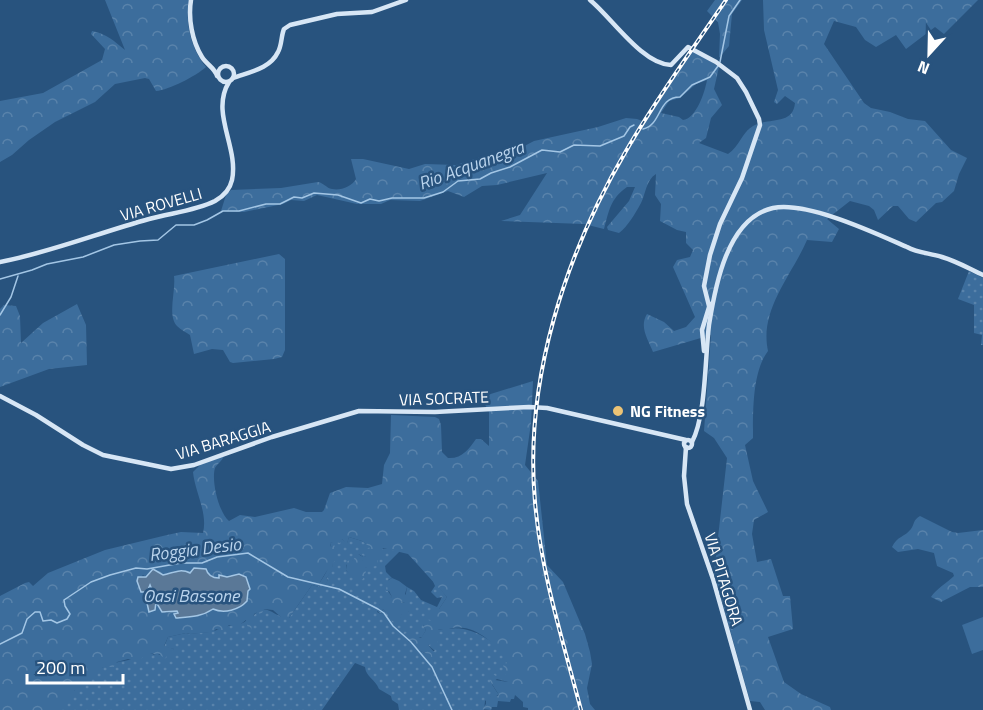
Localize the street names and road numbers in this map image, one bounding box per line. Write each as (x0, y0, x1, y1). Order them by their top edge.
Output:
street label: VIA ROVELLI (117, 181, 205, 227)
street label: VIA SOCRATE (399, 384, 490, 412)
street label: VIA BARAGGIA (173, 414, 274, 466)
street label: VIA PITAGORA (698, 529, 750, 629)

